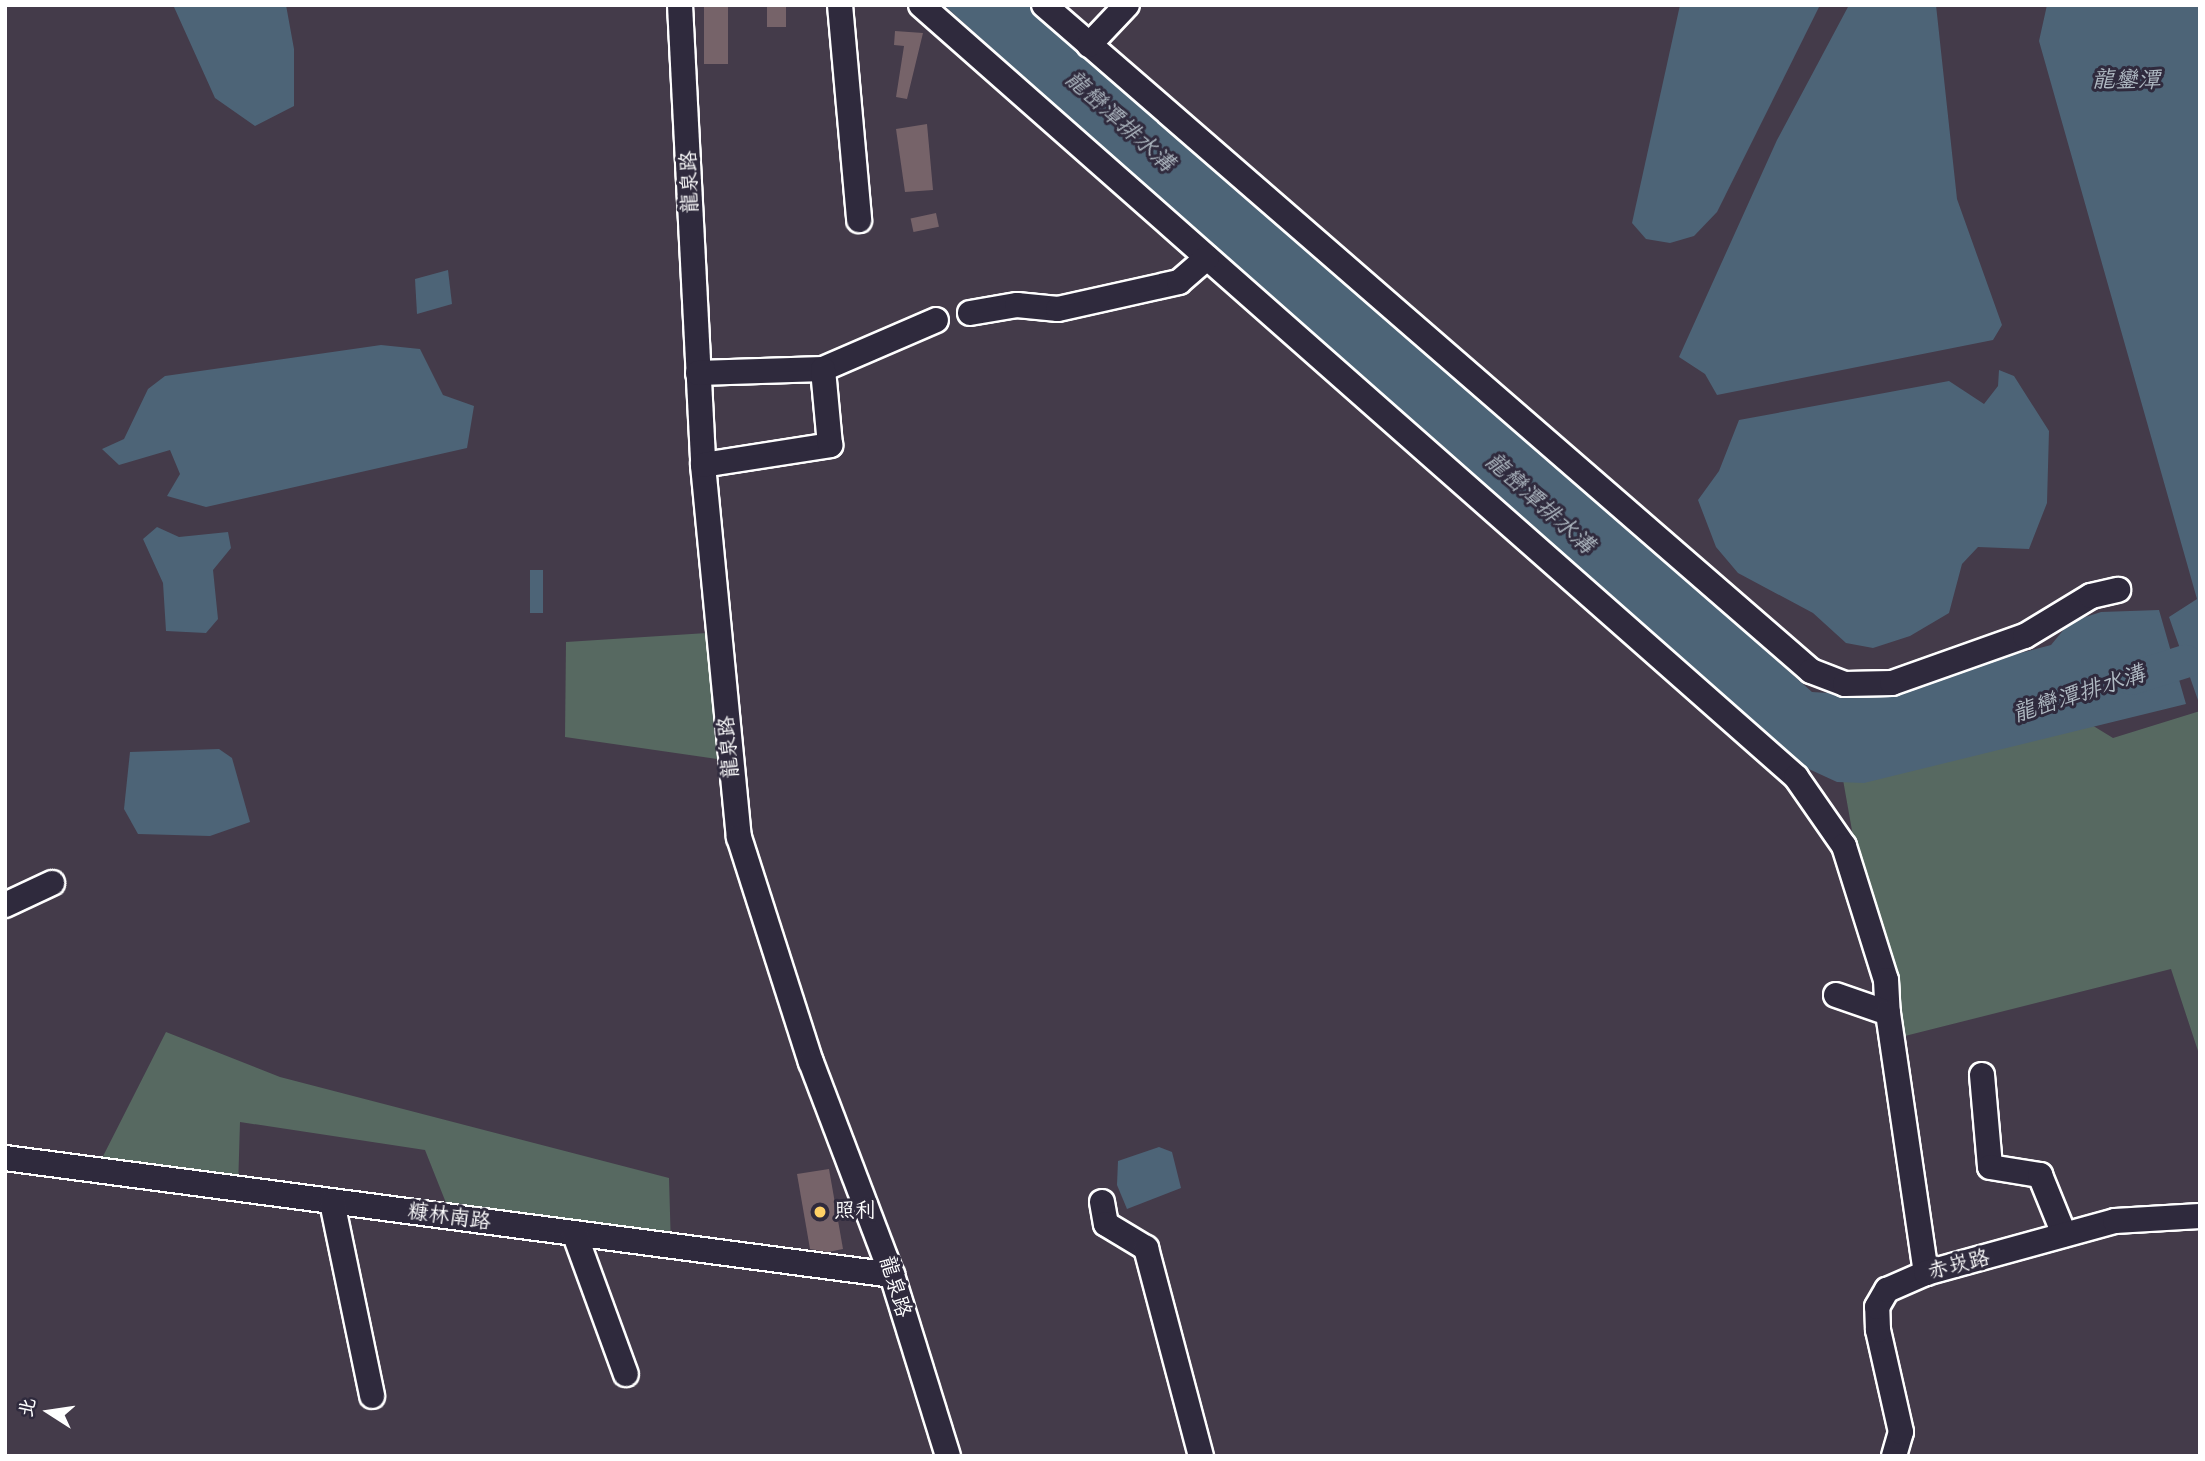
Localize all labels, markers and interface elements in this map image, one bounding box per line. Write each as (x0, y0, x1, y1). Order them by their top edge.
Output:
water label: 龍巒潭排水溝 (1058, 66, 1180, 178)
water label: 龍鑾潭 (2092, 67, 2160, 95)
street label: 龍泉路 (677, 150, 705, 214)
water label: 龍巒潭排水溝 (1478, 448, 1600, 560)
water label: 龍巒潭排水溝 (2009, 661, 2149, 729)
street label: 龍泉路 (715, 715, 745, 779)
place label: 照利 (834, 1199, 876, 1225)
street label: 糠林南路 (406, 1200, 492, 1236)
marker: 照利 (812, 1204, 828, 1220)
street label: 赤崁路 (1925, 1246, 1993, 1286)
street label: 龍泉路 (873, 1253, 915, 1321)
north arrow (14, 1377, 84, 1447)
text: 北 (12, 1395, 45, 1420)

